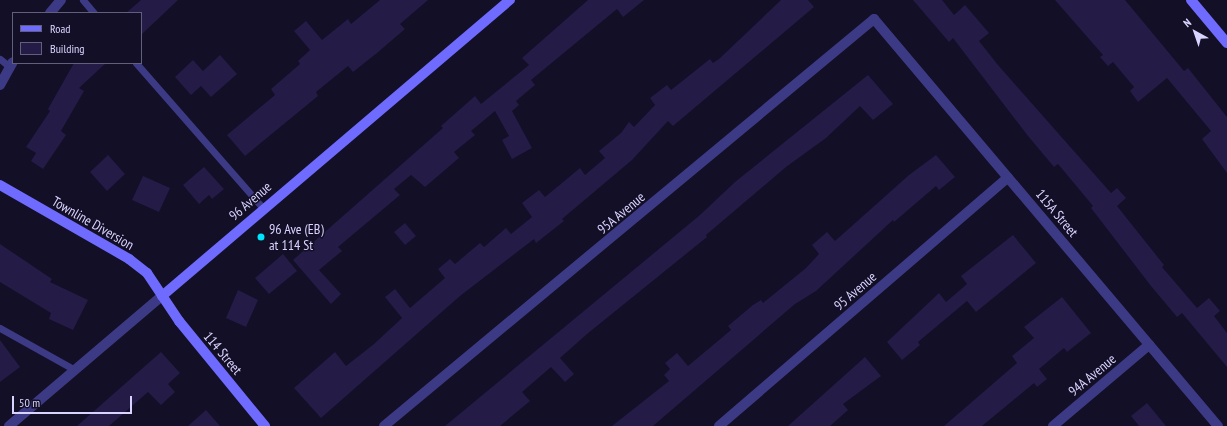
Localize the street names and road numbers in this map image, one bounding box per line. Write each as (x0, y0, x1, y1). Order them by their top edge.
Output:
street label: 96 Avenue (225, 178, 275, 224)
street label: 115A Street (1032, 186, 1082, 240)
street label: 95A Avenue (594, 188, 648, 238)
street label: Townline Diversion (49, 193, 137, 253)
street label: 95 Avenue (830, 268, 880, 314)
street label: 114 Street (200, 328, 246, 378)
street label: 94A Avenue (1065, 350, 1119, 400)

